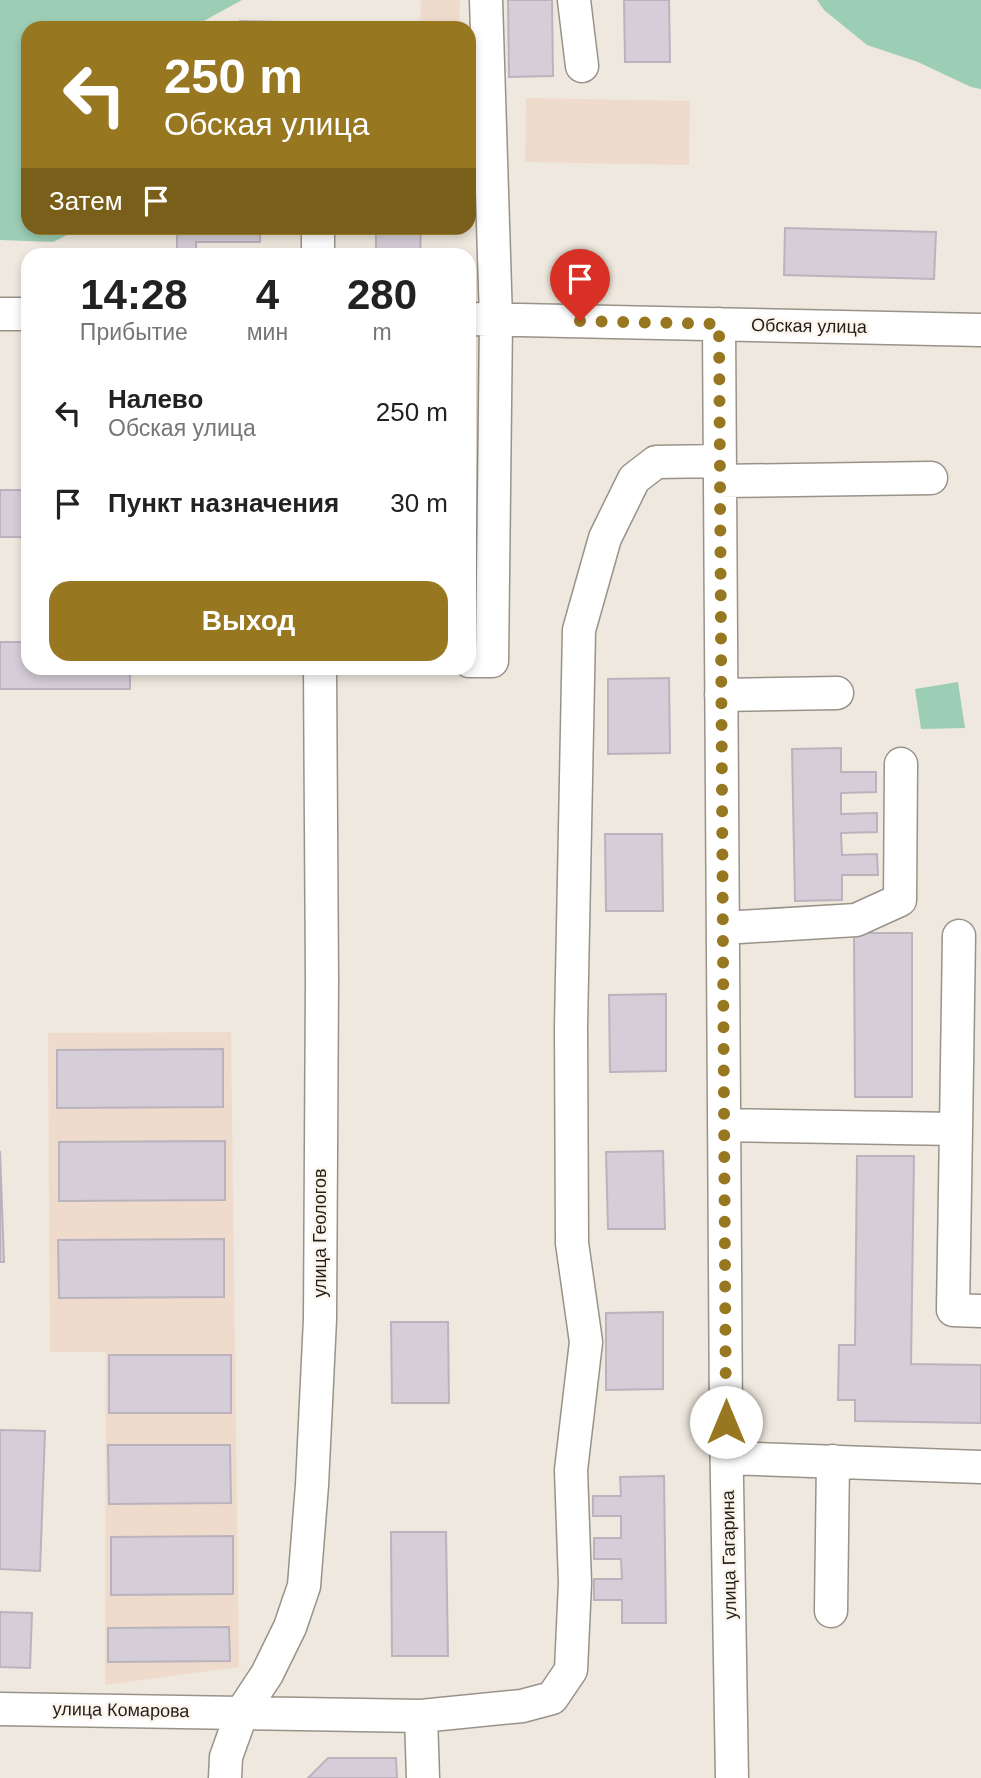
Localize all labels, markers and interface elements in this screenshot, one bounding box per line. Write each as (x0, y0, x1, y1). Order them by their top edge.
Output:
icon: left (49, 49, 140, 140)
text: 250 m (164, 49, 303, 103)
text: Обская улица (164, 106, 370, 142)
icon: arrive (137, 182, 175, 220)
text: Затем (49, 186, 123, 216)
pin (550, 249, 610, 321)
icon: arrive (561, 260, 599, 298)
text: 14:28 (80, 271, 188, 318)
text: 4 (256, 271, 279, 318)
text: 280 (347, 271, 417, 318)
street label: Обская улица (751, 315, 868, 337)
text: Прибытие (80, 319, 188, 345)
text: мин (247, 319, 288, 345)
text: m (372, 319, 392, 345)
text: Налево (108, 384, 203, 414)
icon: left (49, 394, 87, 432)
text: 250 m (376, 397, 448, 427)
text: Обская улица (108, 415, 256, 441)
icon: arrive (49, 485, 87, 523)
text: Пункт назначения (108, 488, 339, 518)
text: 30 m (390, 488, 448, 518)
button: Выход (49, 581, 448, 661)
street label: улица Геологов (310, 1168, 330, 1298)
position arrow (689, 1385, 763, 1459)
street label: улица Гагарина (718, 1489, 740, 1620)
street label: улица Комарова (52, 1699, 191, 1721)

